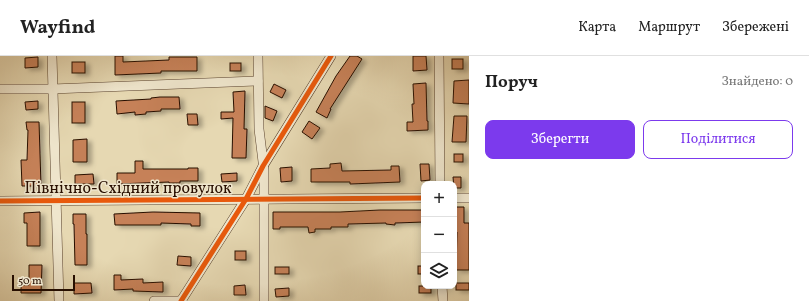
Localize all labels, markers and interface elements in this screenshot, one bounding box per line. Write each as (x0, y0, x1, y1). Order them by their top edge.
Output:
text: Wayfind (20, 15, 95, 41)
text: Карта (578, 18, 616, 37)
text: Маршрут (638, 18, 700, 37)
text: Збережені (722, 18, 789, 37)
text: Поруч (485, 71, 538, 94)
text: Знайдено: 0 (721, 73, 793, 91)
button: Зберегти (485, 120, 635, 159)
button: Поділитися (643, 120, 793, 159)
street label: Північно-Східний провулок (25, 178, 232, 200)
map controls (421, 181, 457, 289)
button: + (421, 181, 457, 217)
button: − (421, 217, 457, 253)
button: layers (421, 253, 457, 289)
scale bar (12, 273, 75, 292)
text: 50 m (18, 274, 42, 289)

